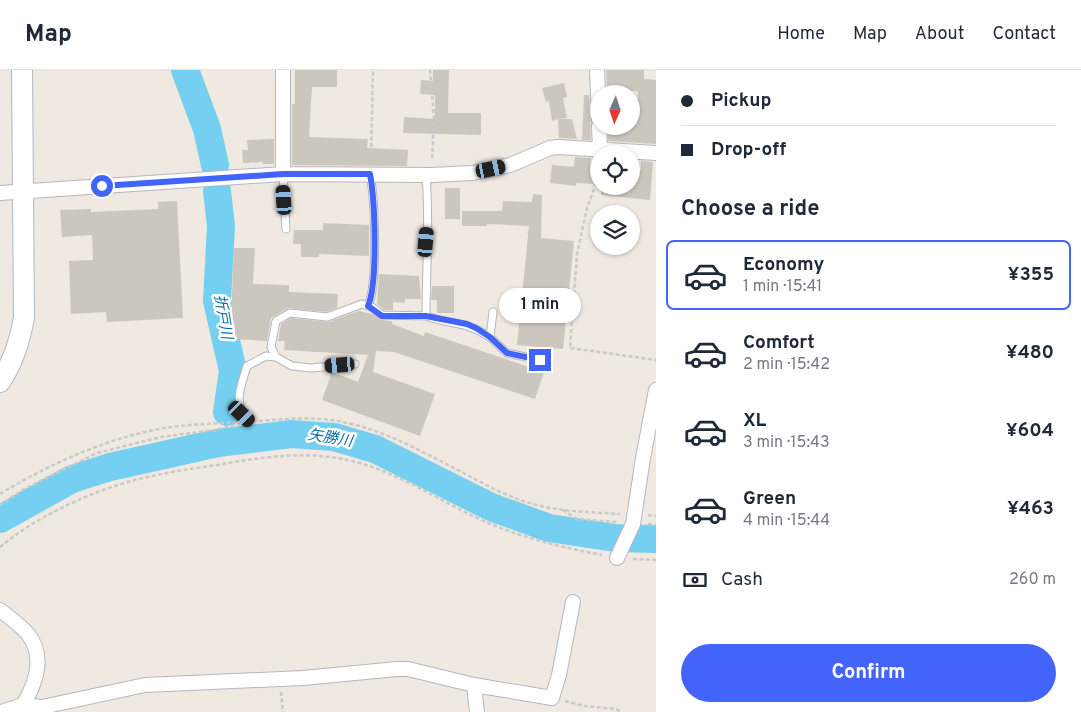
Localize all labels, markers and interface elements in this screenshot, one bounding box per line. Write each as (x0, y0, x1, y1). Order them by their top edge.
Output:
text: Map (25, 20, 72, 50)
text: Home (777, 23, 825, 46)
text: Map (853, 23, 887, 46)
text: About (915, 23, 964, 46)
text: Contact (992, 23, 1056, 46)
north arrow (590, 85, 640, 135)
map controls (590, 85, 640, 255)
text: Pickup (711, 89, 771, 113)
text: Drop-off (711, 138, 786, 162)
button: locate (590, 145, 640, 195)
car (474, 159, 507, 179)
route start (91, 175, 113, 197)
car (275, 185, 292, 215)
text: Choose a ride (681, 196, 819, 223)
button: layers (590, 205, 640, 255)
car (417, 226, 434, 258)
icon: car (683, 253, 728, 298)
text: Economy (743, 253, 824, 277)
text: ¥355 (1008, 263, 1054, 287)
text: 1 min · 15:41 (743, 277, 822, 297)
callout: 1 min (499, 288, 581, 322)
water label: 折戸川 (209, 293, 236, 343)
text: 1 min (521, 295, 559, 315)
icon: car (683, 331, 728, 376)
text: Comfort (743, 331, 815, 355)
text: ¥480 (1006, 341, 1054, 365)
route end (529, 349, 551, 371)
text: 2 min · 15:42 (743, 355, 830, 375)
car (324, 356, 355, 374)
car (225, 398, 258, 430)
icon: car (683, 409, 728, 454)
text: XL (743, 409, 766, 433)
text: ¥604 (1006, 419, 1054, 443)
water label: 矢勝川 (306, 426, 356, 452)
text: 3 min · 15:43 (743, 433, 830, 453)
icon: car (683, 487, 728, 532)
text: Green (743, 487, 796, 511)
text: ¥463 (1007, 497, 1054, 521)
text: 4 min · 15:44 (743, 511, 830, 531)
icon: cash (681, 566, 709, 594)
text: Cash (721, 568, 763, 592)
text: 260 m (1009, 570, 1056, 590)
button: Confirm (681, 644, 1056, 702)

